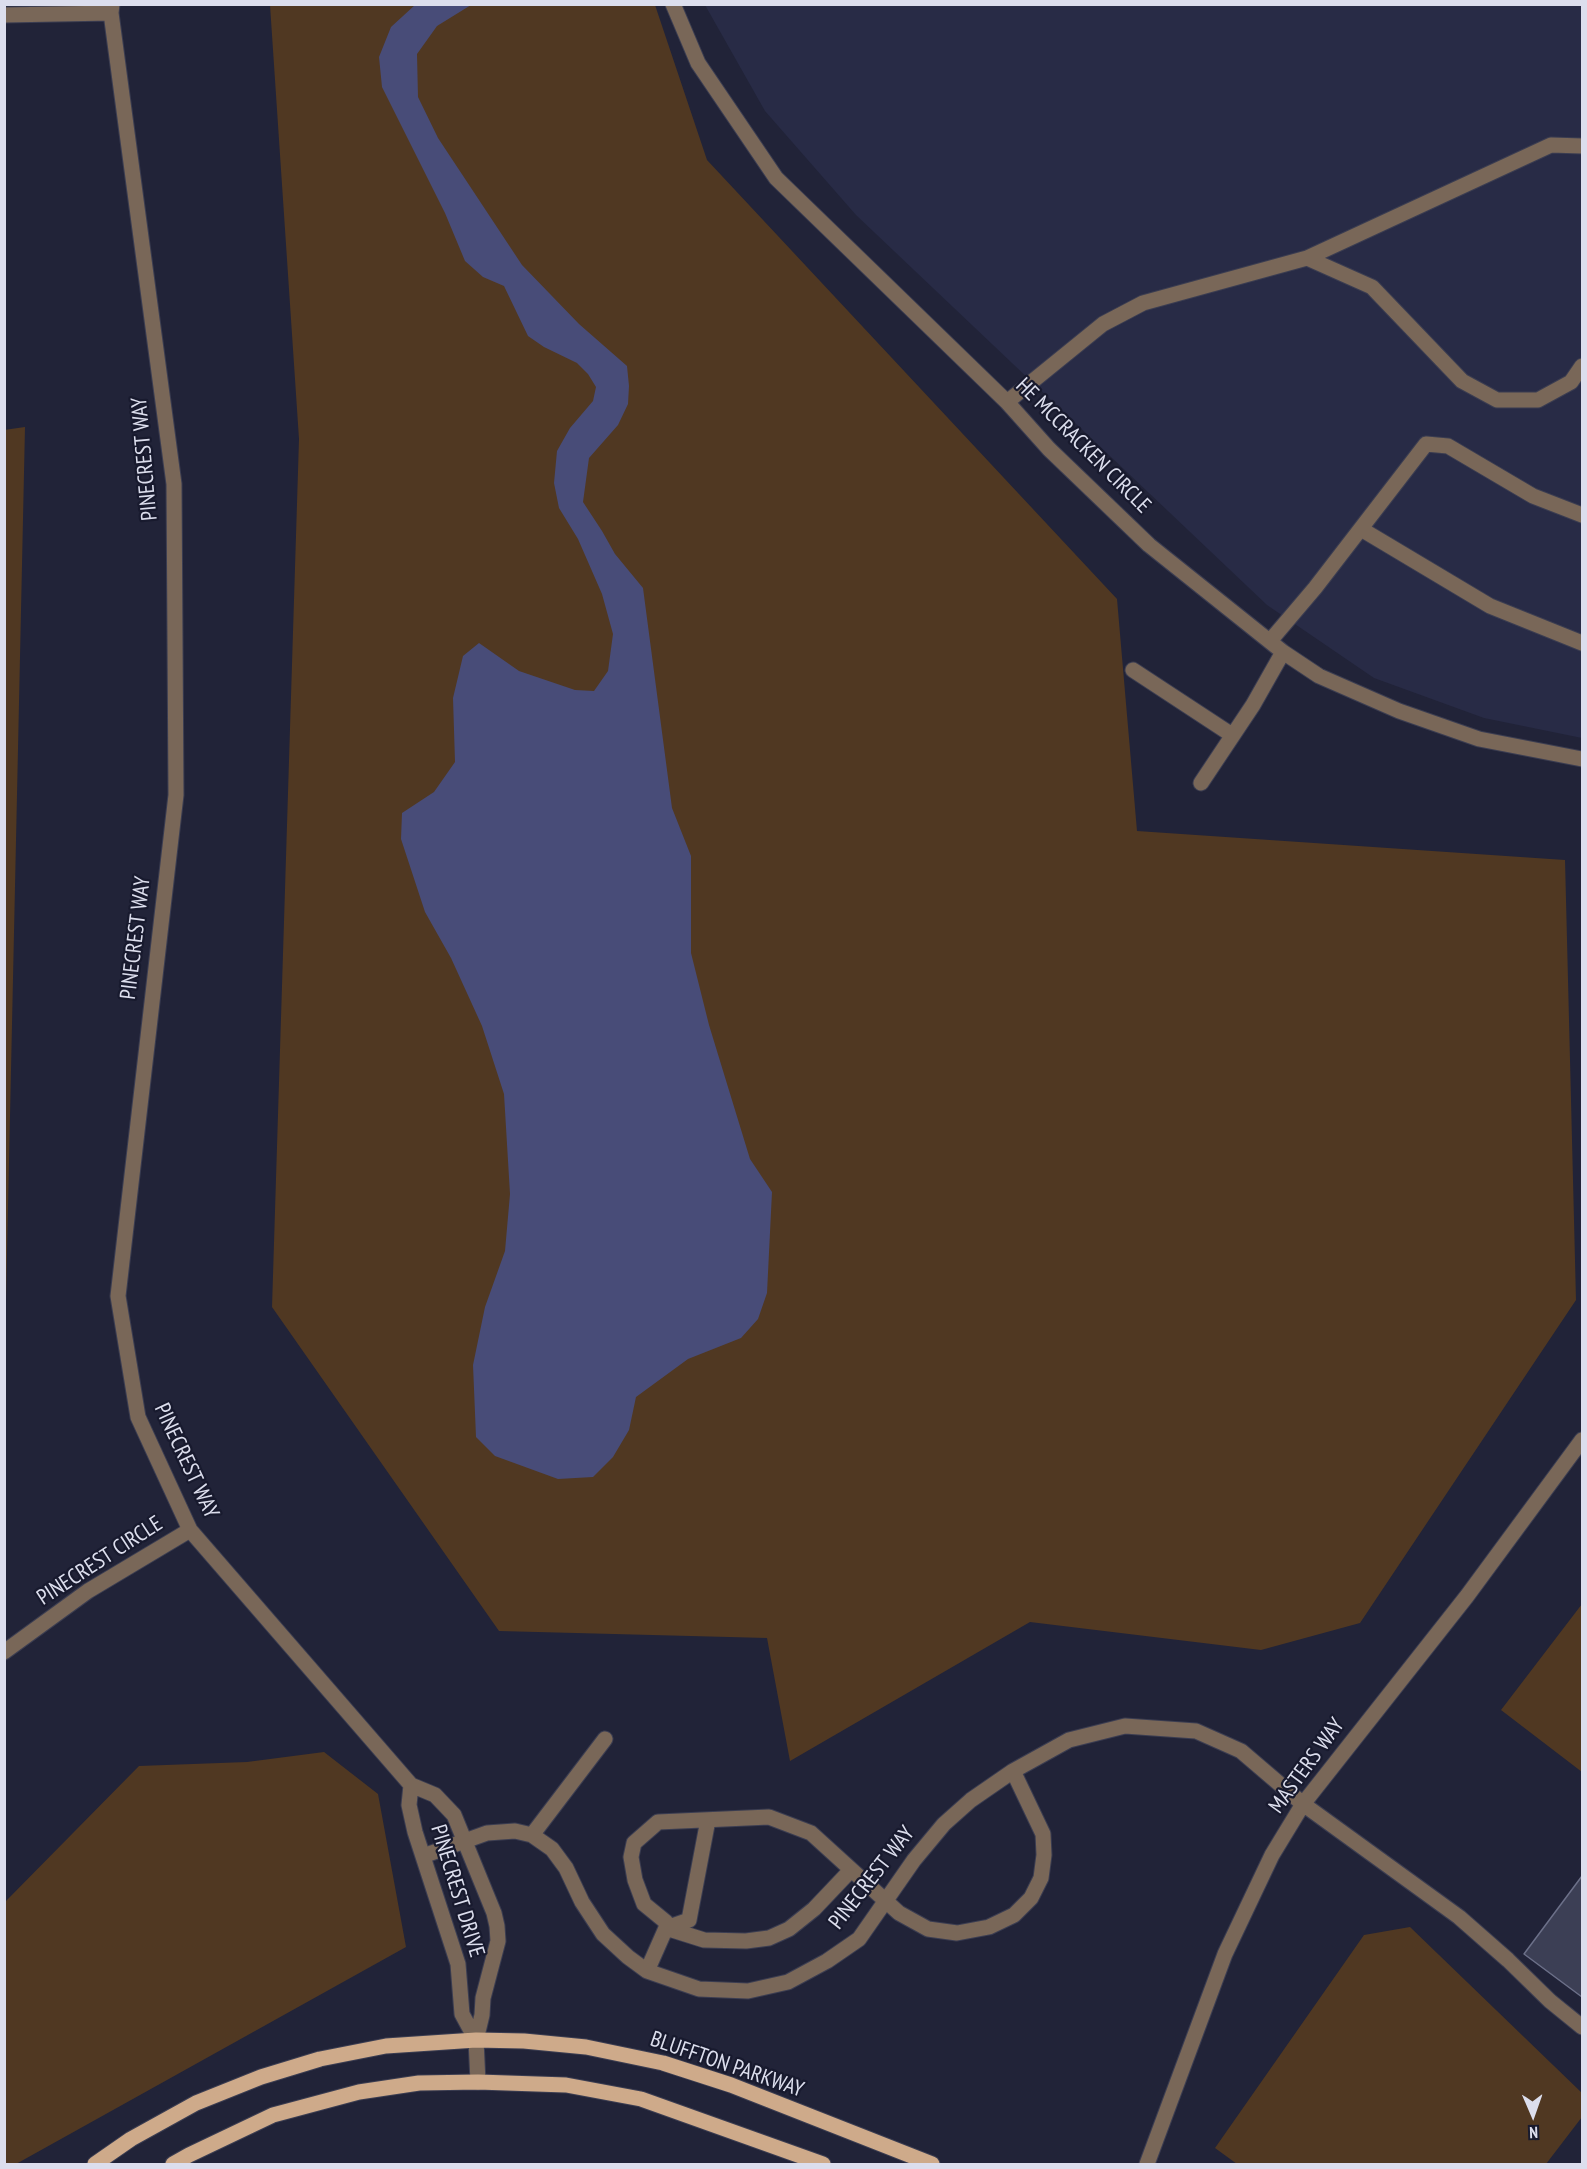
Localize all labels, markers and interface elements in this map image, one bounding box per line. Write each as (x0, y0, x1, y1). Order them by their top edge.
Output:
street label: HE MCCRACKEN CIRCLE (1010, 373, 1156, 519)
street label: PINECREST WAY (126, 396, 164, 522)
street label: PINECREST WAY (115, 875, 157, 1001)
street label: PINECREST WAY (148, 1399, 224, 1523)
street label: PINECREST CIRCLE (32, 1511, 168, 1611)
street label: MASTERS WAY (1264, 1713, 1350, 1819)
street label: PINECREST WAY (824, 1821, 920, 1935)
street label: PINECREST DRIVE (424, 1822, 490, 1960)
street label: BLUFFTON PARKWAY (647, 2026, 807, 2104)
north arrow (1503, 2085, 1563, 2145)
text: N (1529, 2123, 1538, 2143)

